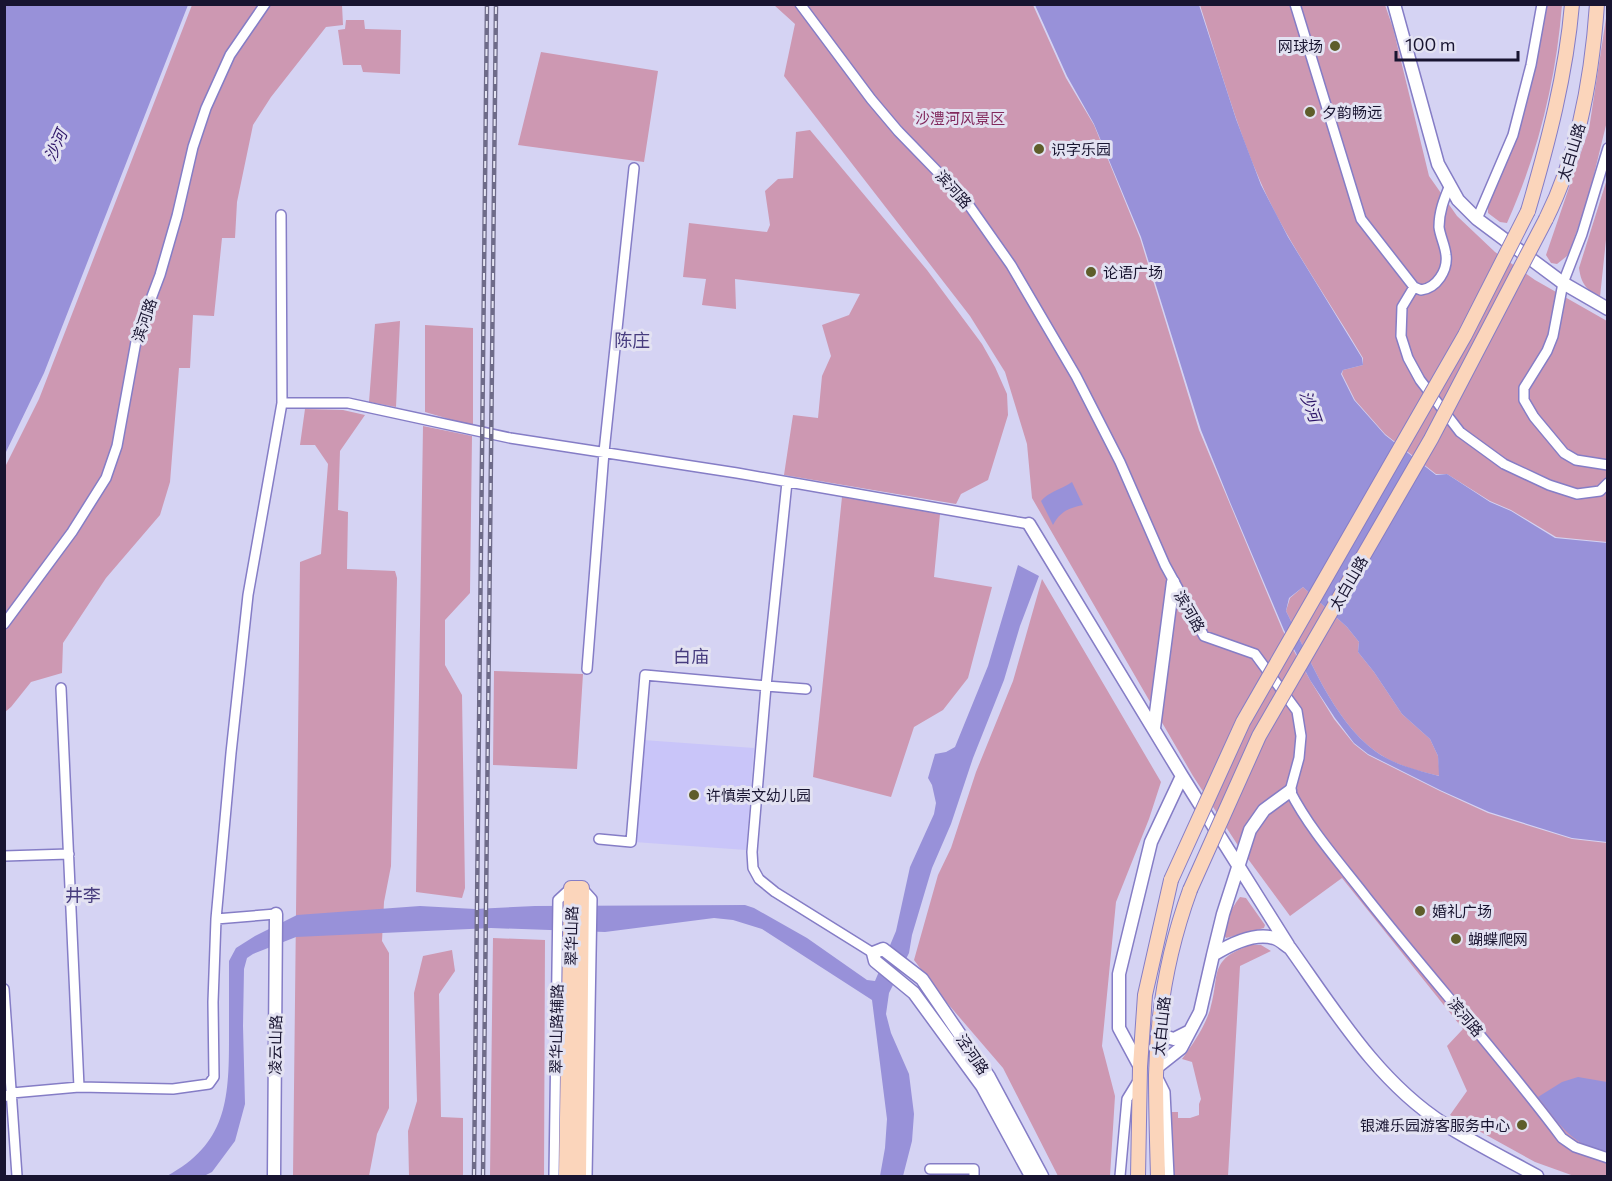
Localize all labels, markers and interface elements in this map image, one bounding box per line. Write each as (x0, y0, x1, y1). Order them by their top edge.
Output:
scale bar (1396, 24, 1518, 62)
text: 100 m (1405, 33, 1455, 55)
place label: 网球场 (1278, 37, 1323, 55)
marker: 网球场 (1328, 39, 1342, 53)
place label: 夕韵畅远 (1322, 103, 1382, 121)
marker: 夕韵畅远 (1303, 105, 1317, 119)
park label: 沙澧河风景区 (915, 109, 1005, 127)
street label: 太白山路 (1554, 121, 1588, 183)
water label: 沙河 (40, 124, 71, 163)
place label: 识字乐园 (1051, 140, 1111, 158)
marker: 识字乐园 (1032, 142, 1046, 156)
street label: 滨河路 (932, 166, 976, 212)
place label: 论语广场 (1103, 263, 1163, 281)
marker: 论语广场 (1084, 265, 1098, 279)
street label: 滨河路 (128, 296, 160, 344)
district label: 陈庄 (614, 329, 650, 351)
water label: 沙河 (1297, 388, 1326, 427)
street label: 太白山路 (1325, 553, 1371, 613)
street label: 滨河路 (1171, 587, 1209, 635)
district label: 白庙 (673, 645, 709, 667)
place label: 许慎崇文幼儿园 (706, 786, 811, 804)
marker: 许慎崇文幼儿园 (687, 788, 701, 802)
district label: 井李 (65, 884, 101, 906)
place label: 婚礼广场 (1432, 902, 1492, 920)
marker: 婚礼广场 (1413, 904, 1427, 918)
street label: 翠华山路 (561, 906, 581, 966)
place label: 蝴蝶爬网 (1468, 930, 1528, 948)
marker: 蝴蝶爬网 (1449, 932, 1463, 946)
street label: 翠华山路辅路 (546, 984, 566, 1074)
street label: 滨河路 (1445, 994, 1487, 1040)
street label: 太白山路 (1149, 995, 1173, 1057)
street label: 凌云山路 (265, 1015, 285, 1075)
street label: 泾河路 (953, 1030, 993, 1078)
place label: 银滩乐园游客服务中心 (1360, 1116, 1510, 1134)
marker: 银滩乐园游客服务中心 (1515, 1118, 1529, 1132)

